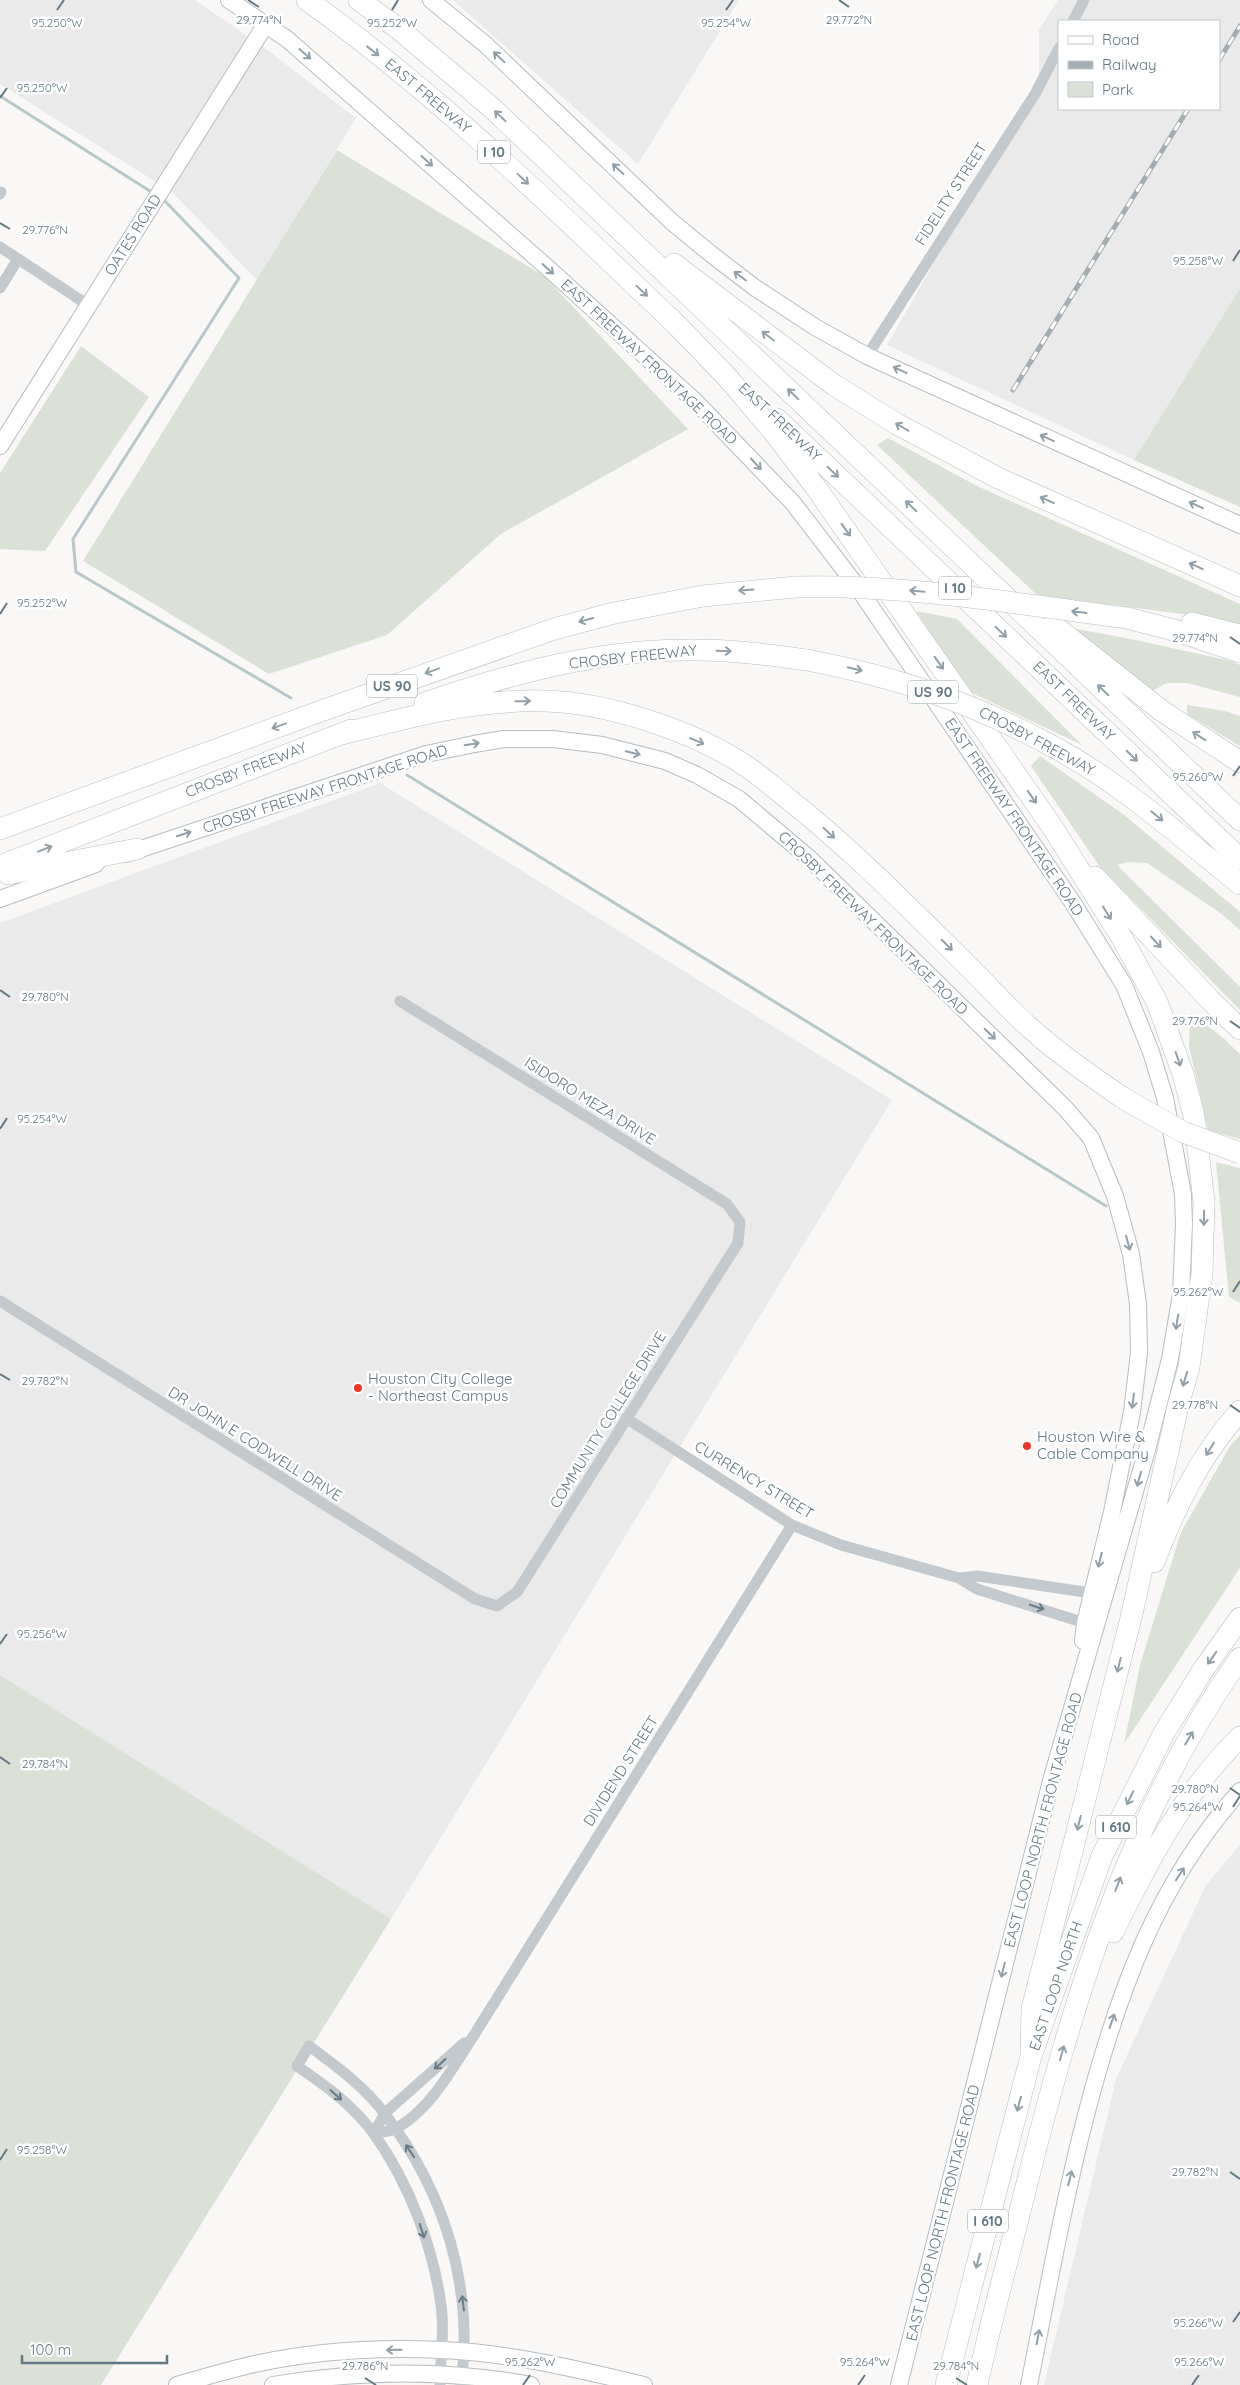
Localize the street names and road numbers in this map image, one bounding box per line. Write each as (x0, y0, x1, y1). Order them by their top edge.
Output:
street label: EAST FREEWAY (381, 54, 476, 138)
street label: FIDELITY STREET (910, 139, 991, 249)
road number: I 10 (478, 140, 510, 163)
street label: OATES ROAD (100, 190, 165, 279)
street label: EAST FREEWAY FRONTAGE ROAD (557, 275, 742, 449)
street label: EAST FREEWAY (735, 378, 826, 465)
road number: I 10 (939, 576, 971, 600)
street label: CROSBY FREEWAY (568, 640, 699, 673)
street label: EAST FREEWAY (1029, 657, 1120, 745)
road number: US 90 (367, 674, 417, 698)
road number: US 90 (908, 680, 958, 704)
street label: CROSBY FREEWAY (976, 702, 1099, 779)
street label: EAST FREEWAY FRONTAGE ROAD (941, 714, 1088, 919)
street label: CROSBY FREEWAY (182, 737, 310, 801)
street label: CROSBY FREEWAY FRONTAGE ROAD (200, 740, 450, 837)
street label: CROSBY FREEWAY FRONTAGE ROAD (775, 827, 972, 1019)
street label: ISIDORO MEZA DRIVE (521, 1052, 659, 1149)
street label: COMMUNITY COLLEGE DRIVE (545, 1328, 670, 1512)
street label: DR JOHN E CODWELL DRIVE (165, 1382, 346, 1505)
street label: CURRENCY STREET (691, 1436, 817, 1523)
street label: EAST LOOP NORTH FRONTAGE ROAD (999, 1690, 1086, 1950)
street label: DIVIDEND STREET (579, 1712, 662, 1830)
road number: I 610 (1096, 1815, 1136, 1838)
street label: EAST LOOP NORTH (1024, 1919, 1087, 2053)
street label: EAST LOOP NORTH FRONTAGE ROAD (901, 2083, 984, 2343)
road number: I 610 (968, 2210, 1008, 2232)

